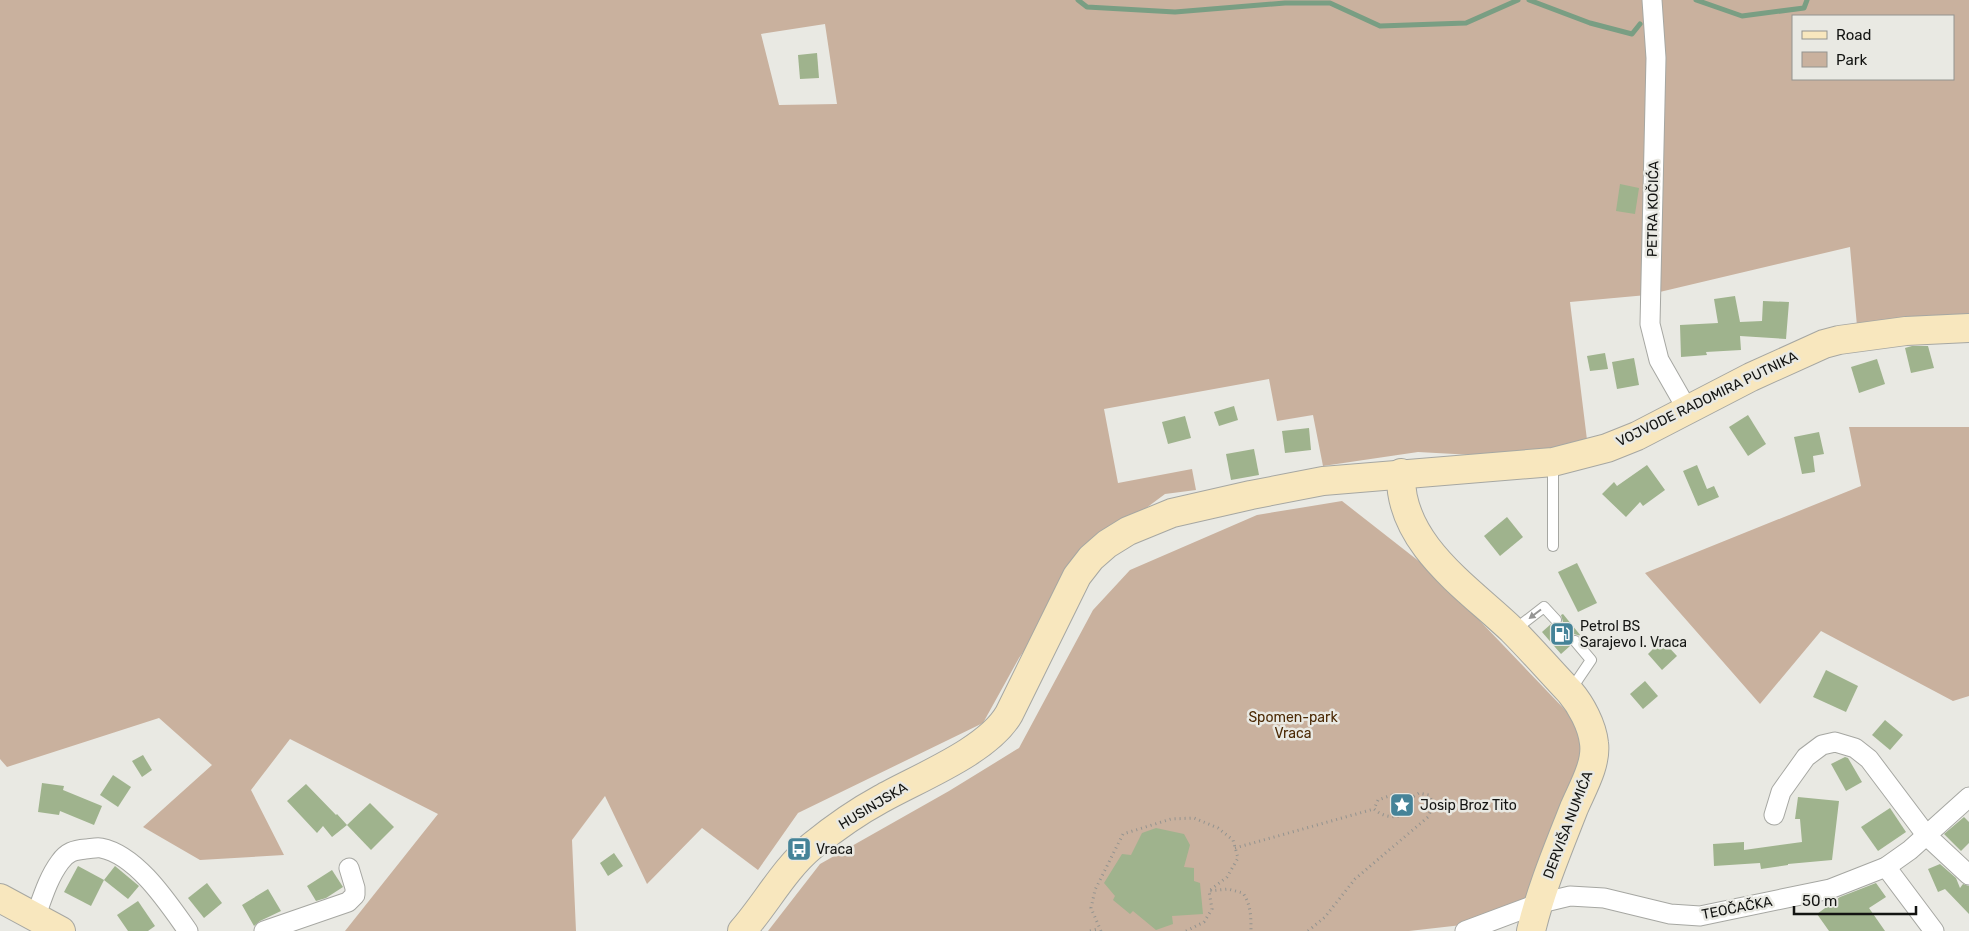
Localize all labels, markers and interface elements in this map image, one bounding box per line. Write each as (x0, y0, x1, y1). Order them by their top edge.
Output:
legend (1792, 15, 1954, 80)
text: Road (1836, 26, 1872, 44)
text: Park (1836, 51, 1867, 69)
street label: PETRA KOČIĆA (1643, 160, 1662, 257)
street label: VOJVODE RADOMIRA PUTNIKA (1614, 347, 1801, 450)
one-way arrow (1528, 609, 1542, 619)
place label: Petrol BS Sarajevo I. Vraca (1580, 618, 1687, 651)
fuel station icon: Petrol BS Sarajevo I. Vraca (1549, 621, 1575, 647)
park label: Spomen-park Vraca (1248, 709, 1338, 742)
street label: DERVIŠA NUMIĆA (1539, 768, 1597, 881)
street label: HUSINJSKA (835, 778, 911, 833)
place icon: Josip Broz Tito (1389, 792, 1415, 818)
place label: Josip Broz Tito (1420, 797, 1517, 814)
bus stop icon: Vraca (786, 836, 812, 862)
place label: Vraca (816, 841, 853, 858)
scale bar (1794, 884, 1916, 916)
street label: TEOČAČKA (1700, 892, 1774, 923)
text: 50 m (1802, 892, 1837, 910)

